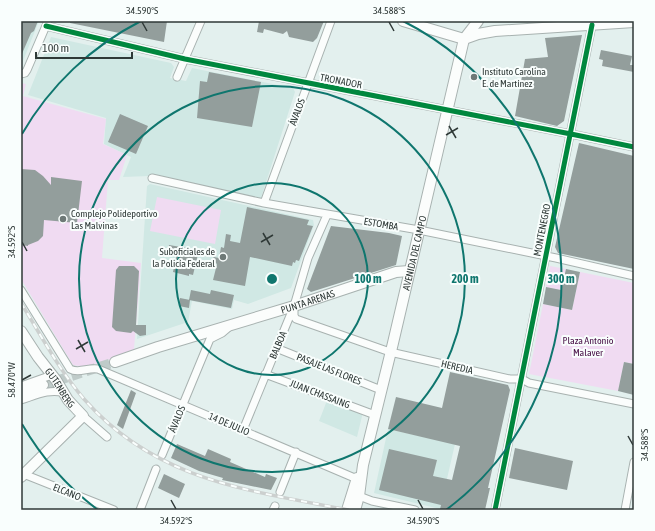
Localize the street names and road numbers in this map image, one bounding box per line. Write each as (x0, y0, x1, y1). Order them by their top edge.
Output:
street label: TRONADOR (319, 72, 363, 90)
street label: ÁVALOS (287, 97, 307, 127)
street label: MONTENEGRO (532, 203, 553, 257)
street label: AVENIDA DEL CAMPO (400, 214, 428, 291)
street label: ESTOMBA (363, 216, 399, 232)
street label: PUNTA ARENAS (279, 287, 336, 315)
street label: BALBOA (267, 329, 289, 360)
street label: PASAJE LAS FLORES (295, 351, 363, 387)
street label: HEREDIA (440, 358, 474, 376)
street label: GUTENBERG (43, 366, 77, 410)
street label: JUAN CHASSAING (288, 377, 352, 411)
street label: ÁVALOS (167, 404, 187, 434)
street label: 14 DE JULIO (207, 410, 251, 438)
street label: ELCANO (51, 481, 83, 503)

